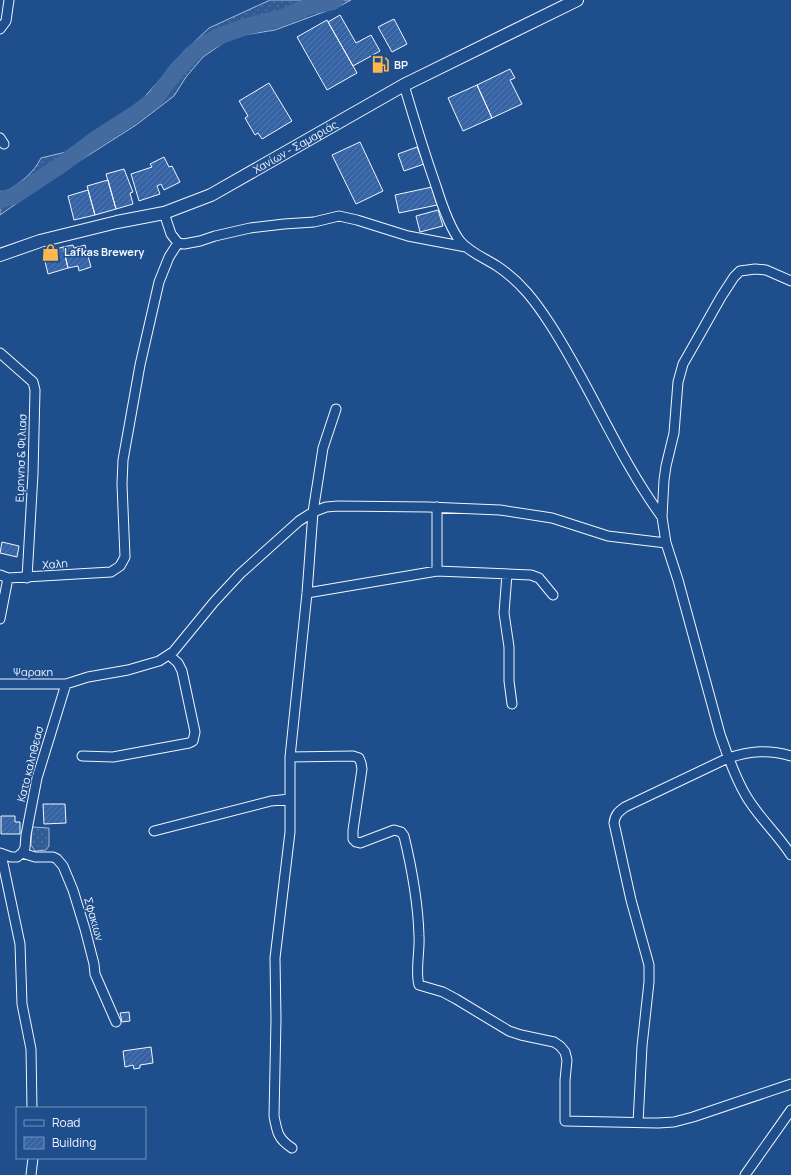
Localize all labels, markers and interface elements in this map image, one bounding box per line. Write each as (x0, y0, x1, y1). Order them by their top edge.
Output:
fuel station icon: BP (371, 55, 391, 75)
place label: BP (394, 57, 408, 72)
street label: Χανίων - Σαμαριάς (250, 116, 340, 177)
shop icon: Lafkas Brewery (41, 242, 61, 262)
place label: Lafkas Brewery (64, 244, 145, 259)
street label: Ειρηνησ & Φιλιασ (11, 413, 30, 502)
street label: Χαλη (42, 555, 68, 572)
street label: Ψαρακη (13, 664, 53, 679)
street label: Κατο καληθεασ (13, 724, 46, 803)
street label: Σφακιων (81, 895, 108, 943)
legend (16, 1107, 146, 1159)
text: Road (52, 1114, 80, 1131)
text: Building (52, 1134, 96, 1151)

